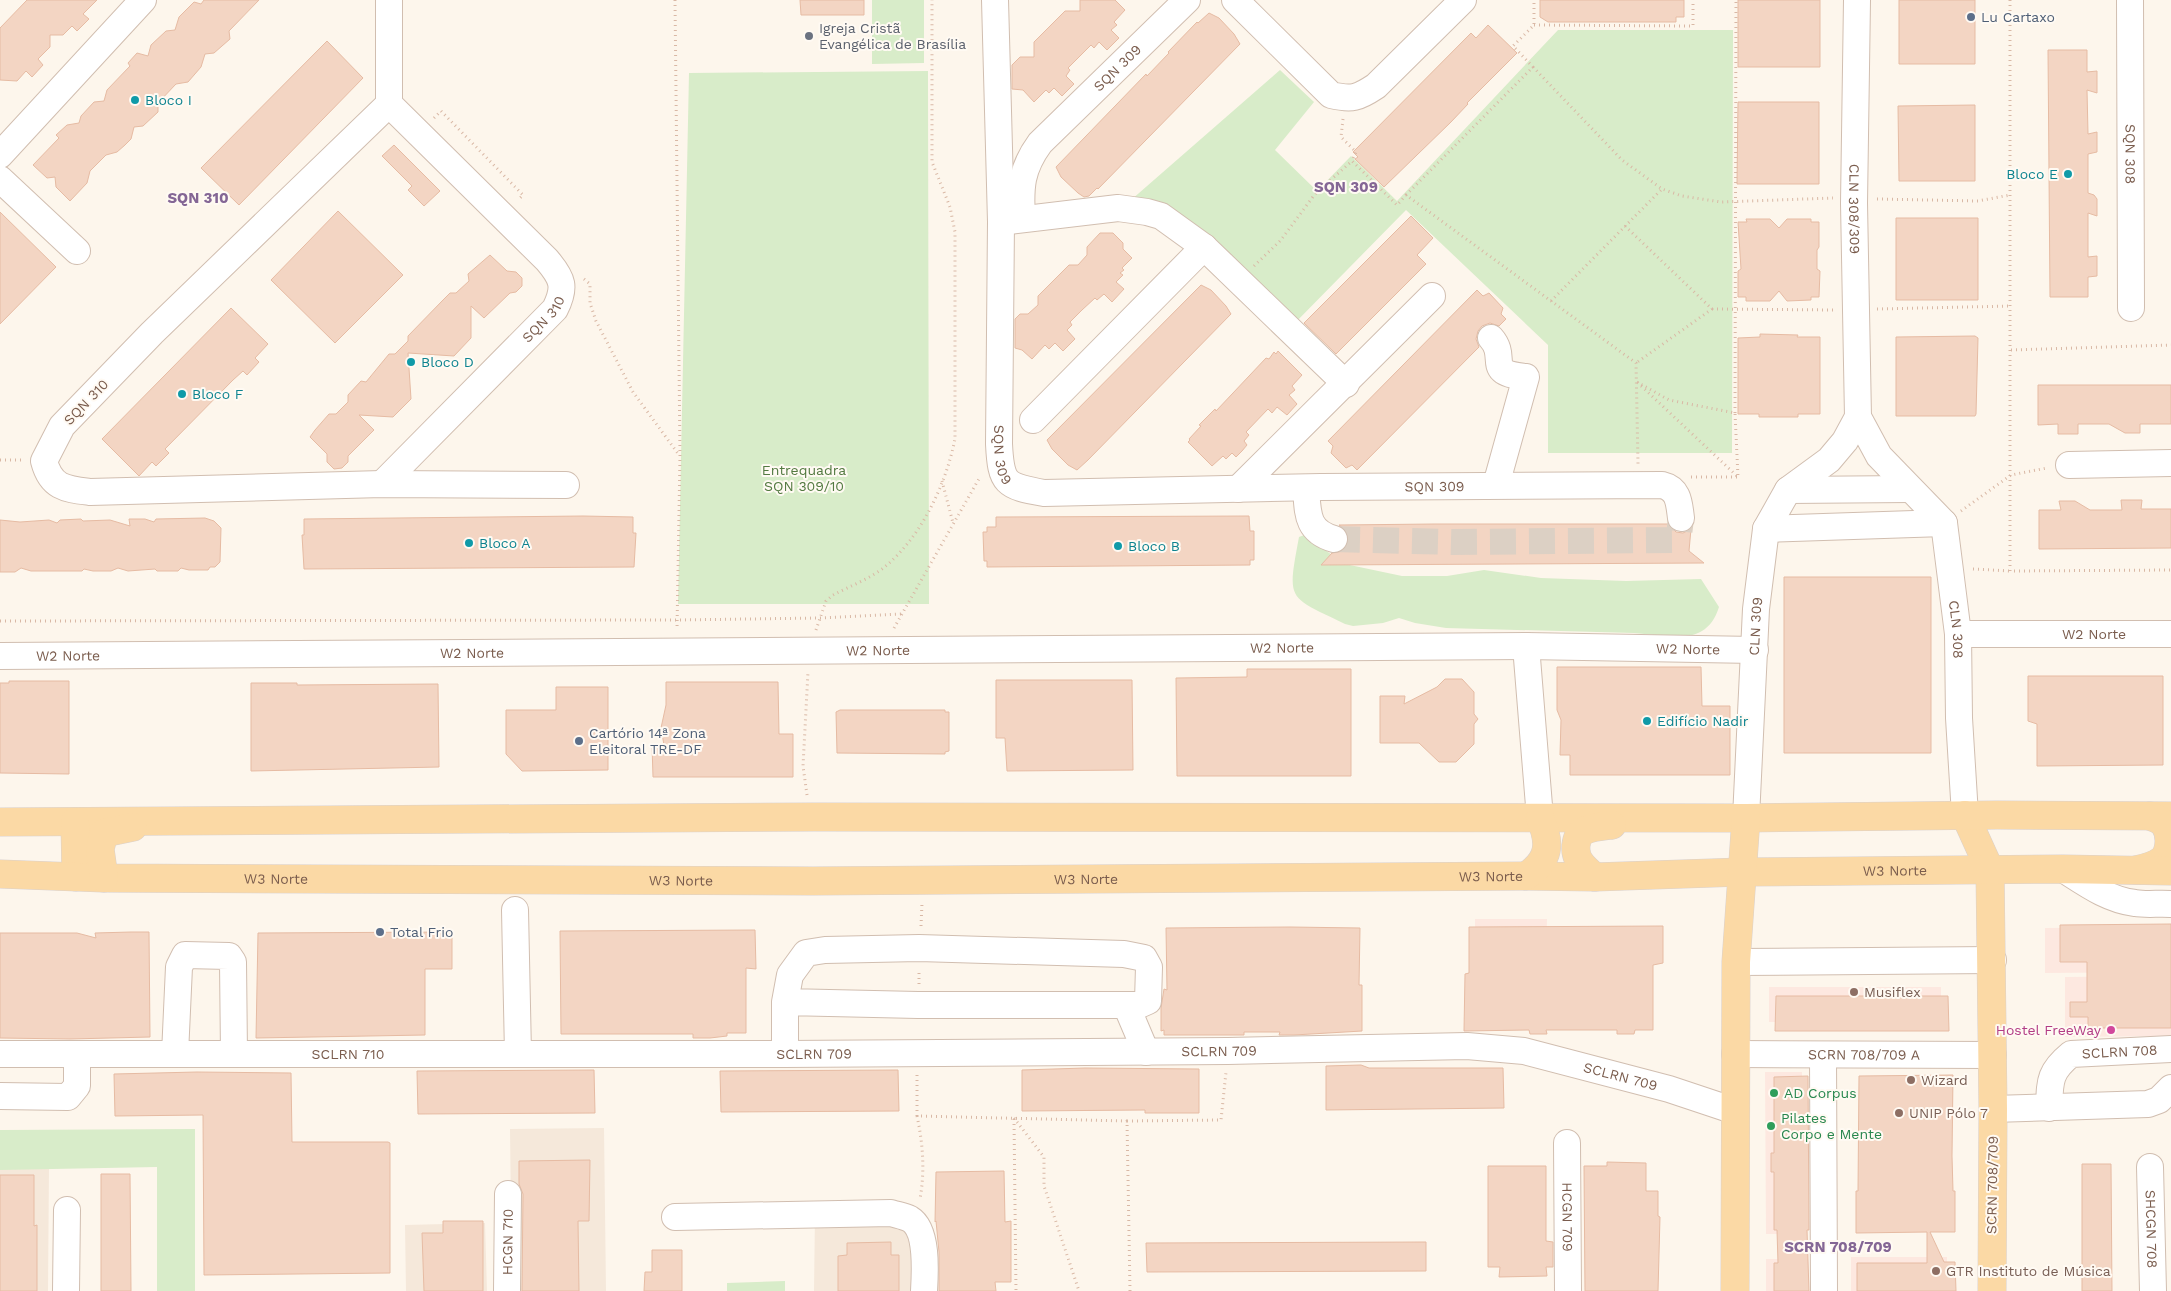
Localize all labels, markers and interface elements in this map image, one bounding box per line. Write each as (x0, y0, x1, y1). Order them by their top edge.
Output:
place label: Lu Cartaxo (1981, 9, 2055, 25)
marker: Lu Cartaxo (1965, 11, 1977, 23)
place label: Igreja Cristã Evangélica de Brasília (819, 20, 966, 52)
marker: Igreja Cristã Evangélica de Brasília (803, 30, 815, 42)
street label: SQN 309 (1090, 41, 1144, 95)
place label: Bloco I (145, 92, 192, 108)
marker: Bloco I (129, 94, 141, 106)
street label: SQN 308 (2122, 124, 2139, 184)
street label: CLN 308/309 (1846, 164, 1863, 254)
place label: Bloco E (2006, 166, 2058, 182)
marker: Bloco E (2062, 168, 2074, 180)
district label: SQN 309 (1314, 178, 1378, 196)
district label: SQN 310 (167, 189, 229, 207)
street label: SQN 310 (519, 294, 568, 346)
place label: Bloco D (421, 354, 474, 370)
marker: Bloco D (405, 356, 417, 368)
street label: SQN 310 (61, 376, 111, 428)
place label: Bloco F (192, 386, 243, 402)
marker: Bloco F (176, 388, 188, 400)
street label: SQN 309 (991, 425, 1015, 488)
park label: Entrequadra SQN 309/10 (762, 462, 846, 494)
street label: SQN 309 (1404, 478, 1465, 495)
place label: Bloco A (479, 535, 531, 551)
marker: Bloco A (463, 537, 475, 549)
place label: Bloco B (1128, 538, 1180, 554)
marker: Bloco B (1112, 540, 1124, 552)
street label: CLN 309 (1746, 596, 1765, 656)
street label: CLN 308 (1946, 599, 1966, 659)
street label: W2 Norte (2062, 626, 2126, 642)
street label: W2 Norte (1250, 639, 1314, 656)
street label: W2 Norte (1656, 640, 1720, 657)
street label: W2 Norte (846, 642, 910, 658)
street label: W2 Norte (440, 645, 504, 661)
street label: W2 Norte (36, 647, 100, 664)
place label: Edifício Nadir (1657, 713, 1749, 729)
marker: Edifício Nadir (1641, 715, 1653, 727)
place label: Cartório 14ª Zona Eleitoral TRE-DF (589, 725, 706, 757)
marker: Cartório 14ª Zona Eleitoral TRE-DF (573, 735, 585, 747)
street label: W3 Norte (1863, 862, 1927, 879)
street label: W3 Norte (1459, 868, 1523, 884)
street label: W3 Norte (244, 871, 308, 887)
street label: W3 Norte (1054, 871, 1118, 887)
street label: W3 Norte (649, 872, 713, 889)
place label: Total Frio (390, 924, 453, 940)
marker: Total Frio (374, 926, 386, 938)
place label: Musiflex (1864, 984, 1921, 1000)
marker: Musiflex (1848, 986, 1860, 998)
place label: Hostel FreeWay (1996, 1022, 2102, 1038)
marker: Hostel FreeWay (2105, 1024, 2117, 1036)
street label: SCLRN 709 (1181, 1042, 1257, 1059)
street label: SCLRN 708 (2081, 1042, 2158, 1061)
street label: SCLRN 710 (312, 1046, 384, 1062)
street label: SCLRN 709 (776, 1046, 852, 1062)
street label: SCRN 708/709 A (1808, 1046, 1920, 1063)
street label: SCLRN 709 (1582, 1059, 1659, 1094)
place label: Wizard (1921, 1072, 1968, 1088)
marker: Wizard (1905, 1074, 1917, 1086)
place label: AD Corpus (1784, 1085, 1857, 1101)
marker: AD Corpus (1768, 1087, 1780, 1099)
place label: UNIP Pólo 7 (1909, 1105, 1988, 1121)
marker: UNIP Pólo 7 (1893, 1107, 1905, 1119)
place label: Pilates Corpo e Mente (1781, 1110, 1882, 1142)
marker: Pilates Corpo e Mente (1765, 1120, 1777, 1132)
street label: SCRN 708/709 (1983, 1136, 2001, 1234)
street label: HCGN 709 (1559, 1182, 1576, 1252)
street label: SHCGN 708 (2143, 1190, 2160, 1268)
street label: HCGN 710 (499, 1209, 516, 1275)
district label: SCRN 708/709 (1784, 1238, 1892, 1256)
place label: GTR Instituto de Música (1946, 1263, 2111, 1279)
marker: GTR Instituto de Música (1930, 1265, 1942, 1277)

